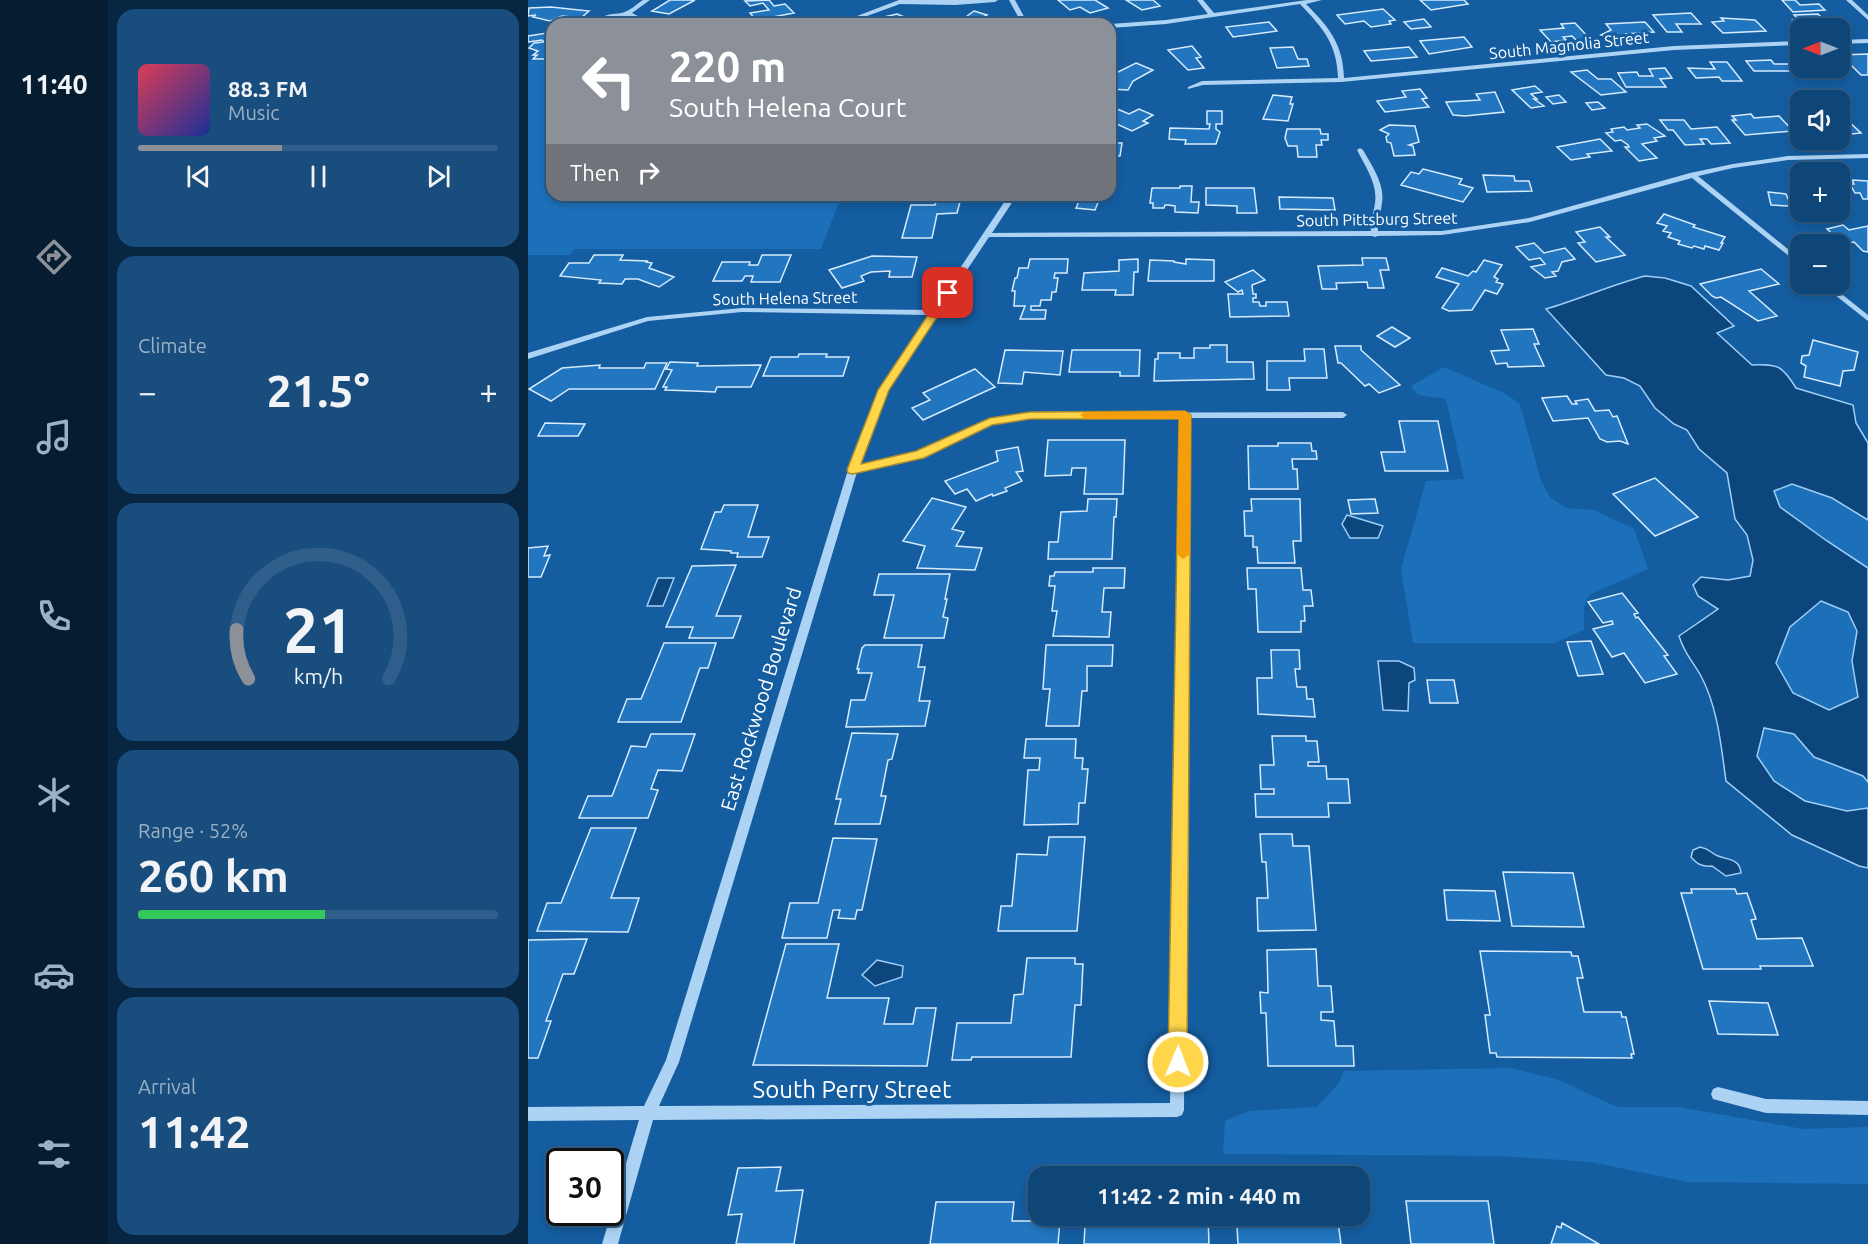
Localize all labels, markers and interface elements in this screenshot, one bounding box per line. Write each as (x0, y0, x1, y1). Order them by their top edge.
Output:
north arrow (1790, 18, 1850, 78)
map controls (1790, 18, 1850, 294)
street label: South Magnolia Street (1488, 28, 1650, 62)
icon: left (570, 42, 648, 120)
text: 220 m (669, 43, 786, 90)
text: 11:40 (20, 69, 88, 99)
text: 88.3 FM (228, 76, 308, 101)
button: sound (1790, 90, 1850, 150)
text: South Helena Court (669, 92, 906, 122)
text: Music (228, 101, 280, 124)
icon: right (632, 156, 665, 189)
icon: previous (182, 160, 215, 193)
icon: pause (302, 160, 335, 193)
icon: next (422, 160, 455, 193)
text: Then (570, 160, 620, 185)
button: + (1790, 162, 1850, 222)
street label: South Pittsburg Street (1296, 209, 1458, 229)
button: − (1790, 234, 1850, 294)
icon: directions (33, 236, 75, 278)
pin (922, 267, 973, 318)
icon: arrive (931, 276, 964, 309)
street label: South Helena Street (713, 288, 858, 308)
text: Climate (138, 334, 207, 357)
text: 21.5° (266, 365, 370, 416)
text: − (138, 373, 157, 410)
text: + (479, 373, 498, 410)
icon: music (33, 416, 75, 458)
street label: East Rockwood Boulevard (716, 584, 806, 813)
icon: phone (33, 595, 75, 637)
text: 21 (283, 595, 353, 665)
text: km/h (293, 664, 343, 688)
icon: climate (33, 774, 75, 816)
text: Range · 52% (138, 819, 248, 842)
text: 260 km (138, 850, 289, 901)
icon: car (33, 954, 75, 996)
position arrow (1146, 1030, 1210, 1094)
text: Arrival (138, 1075, 196, 1098)
street label: South Perry Street (753, 1076, 952, 1103)
text: 11:42 (138, 1106, 251, 1157)
icon: filters (33, 1133, 75, 1175)
speed limit sign: 30 (546, 1148, 624, 1226)
text: 11:42 · 2 min · 440 m (1097, 1183, 1301, 1208)

